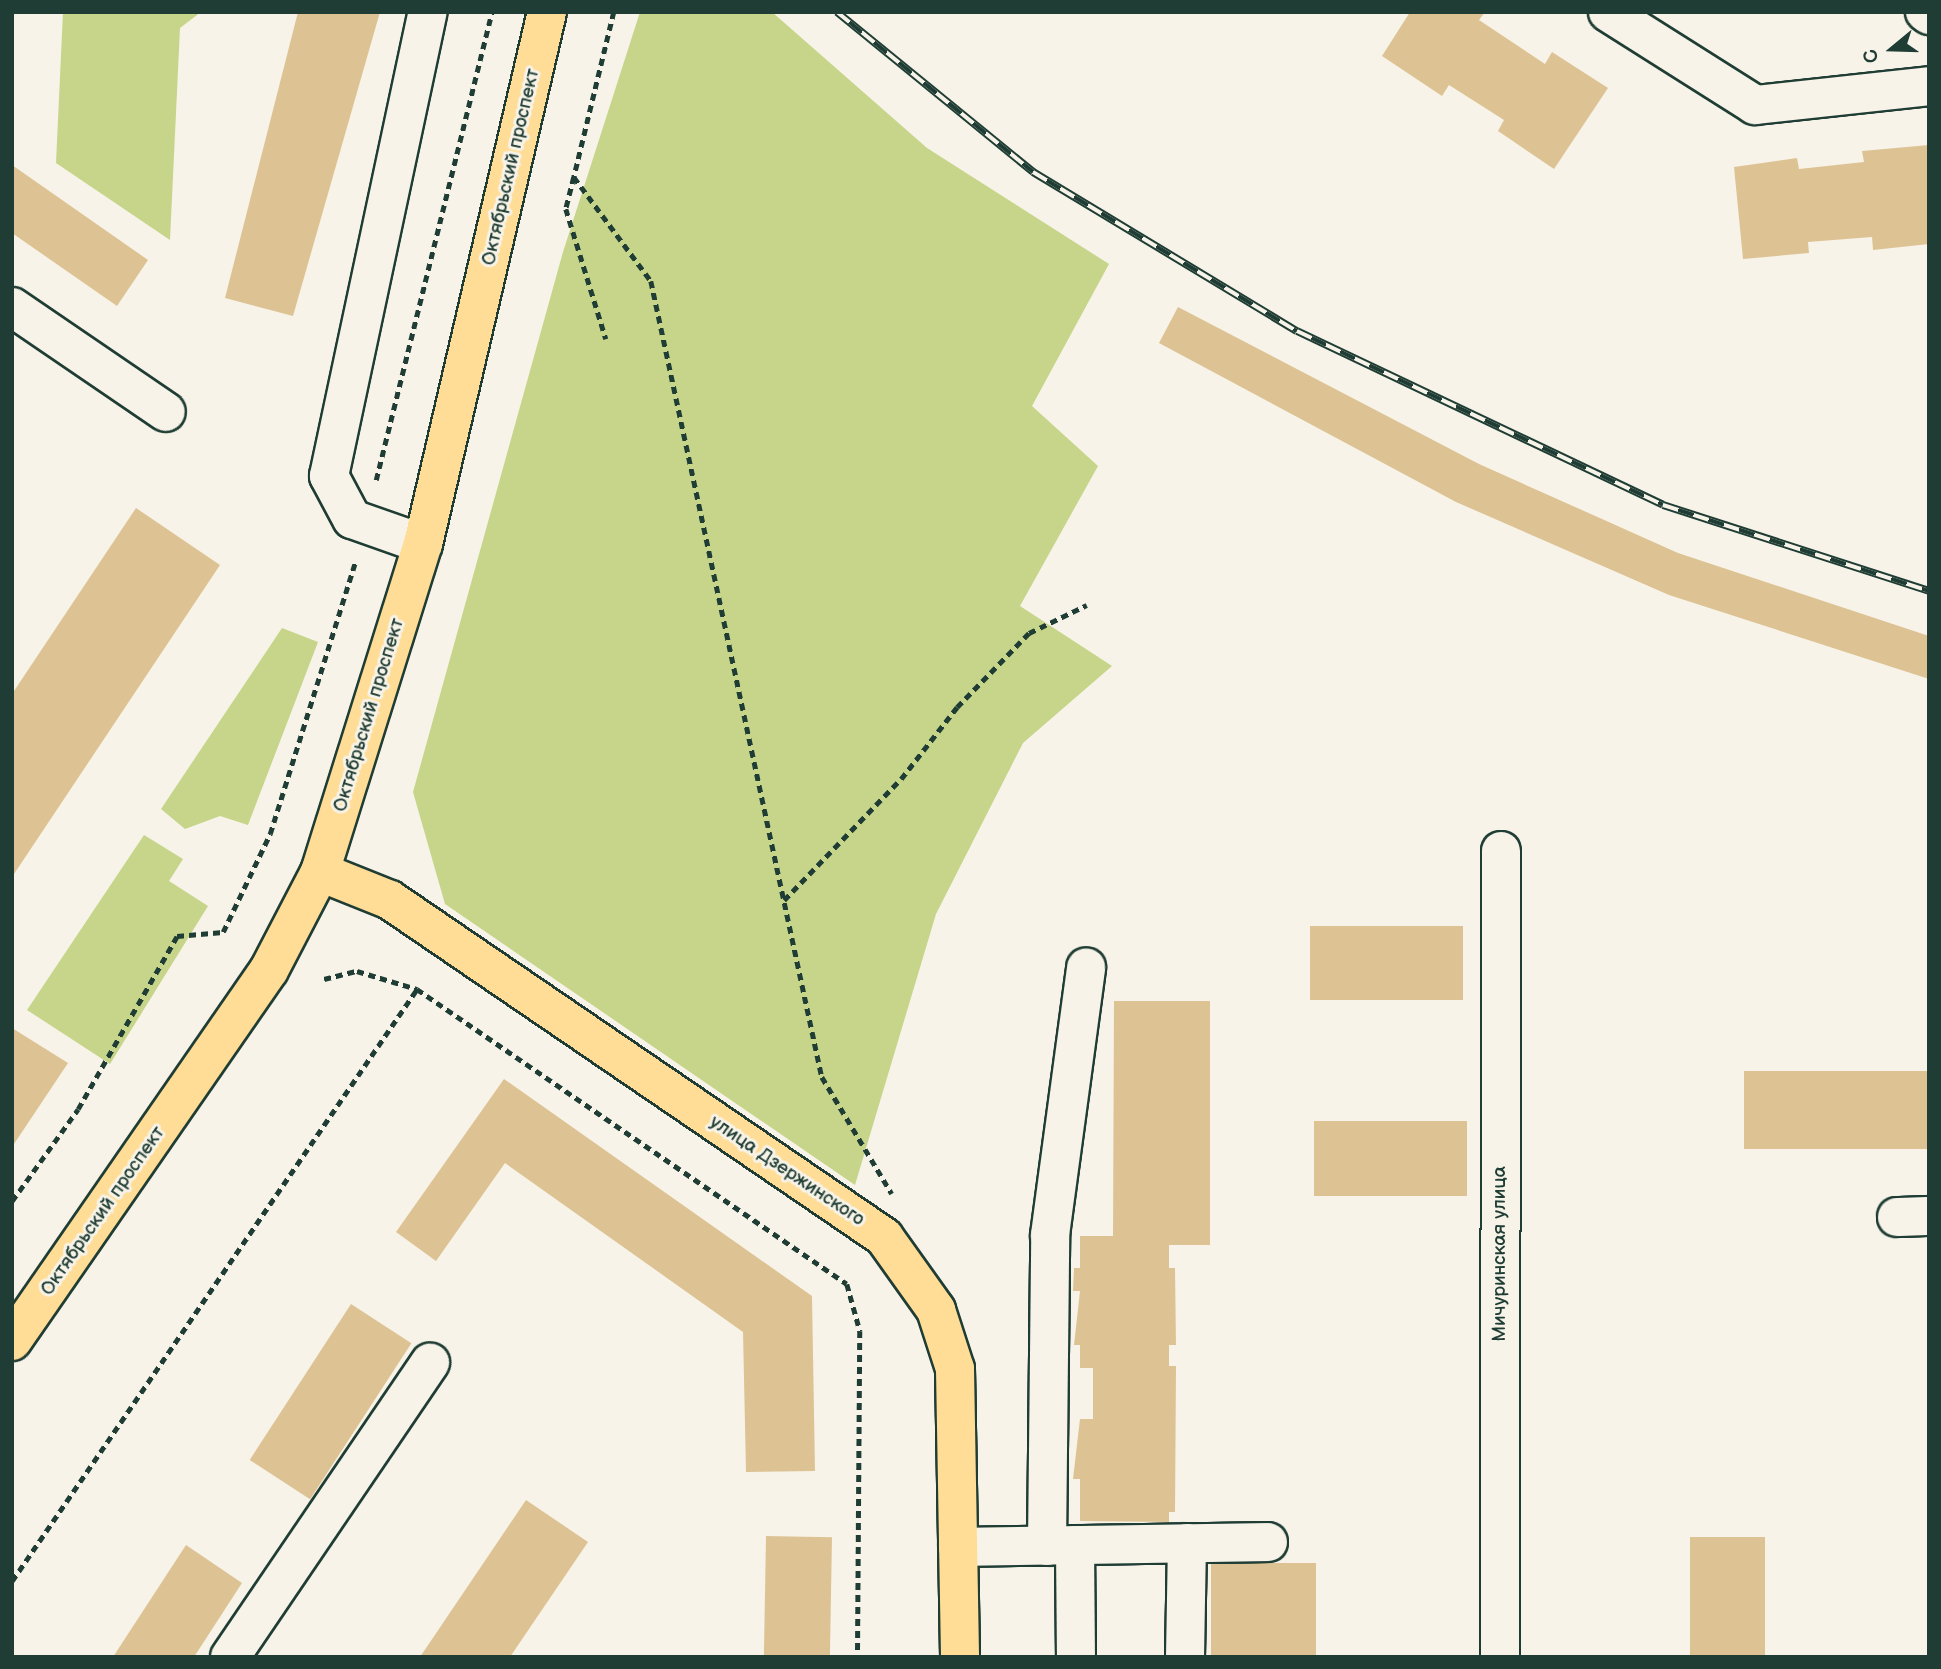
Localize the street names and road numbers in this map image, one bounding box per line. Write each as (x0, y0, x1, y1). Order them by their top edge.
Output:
street label: Октябрьский проспект (477, 66, 545, 268)
street label: Октябрьский проспект (329, 615, 409, 815)
street label: улица Дзержинского (705, 1111, 869, 1231)
street label: Октябрьский проспект (36, 1122, 170, 1300)
street label: Мичуринская улица (1489, 1166, 1511, 1342)

